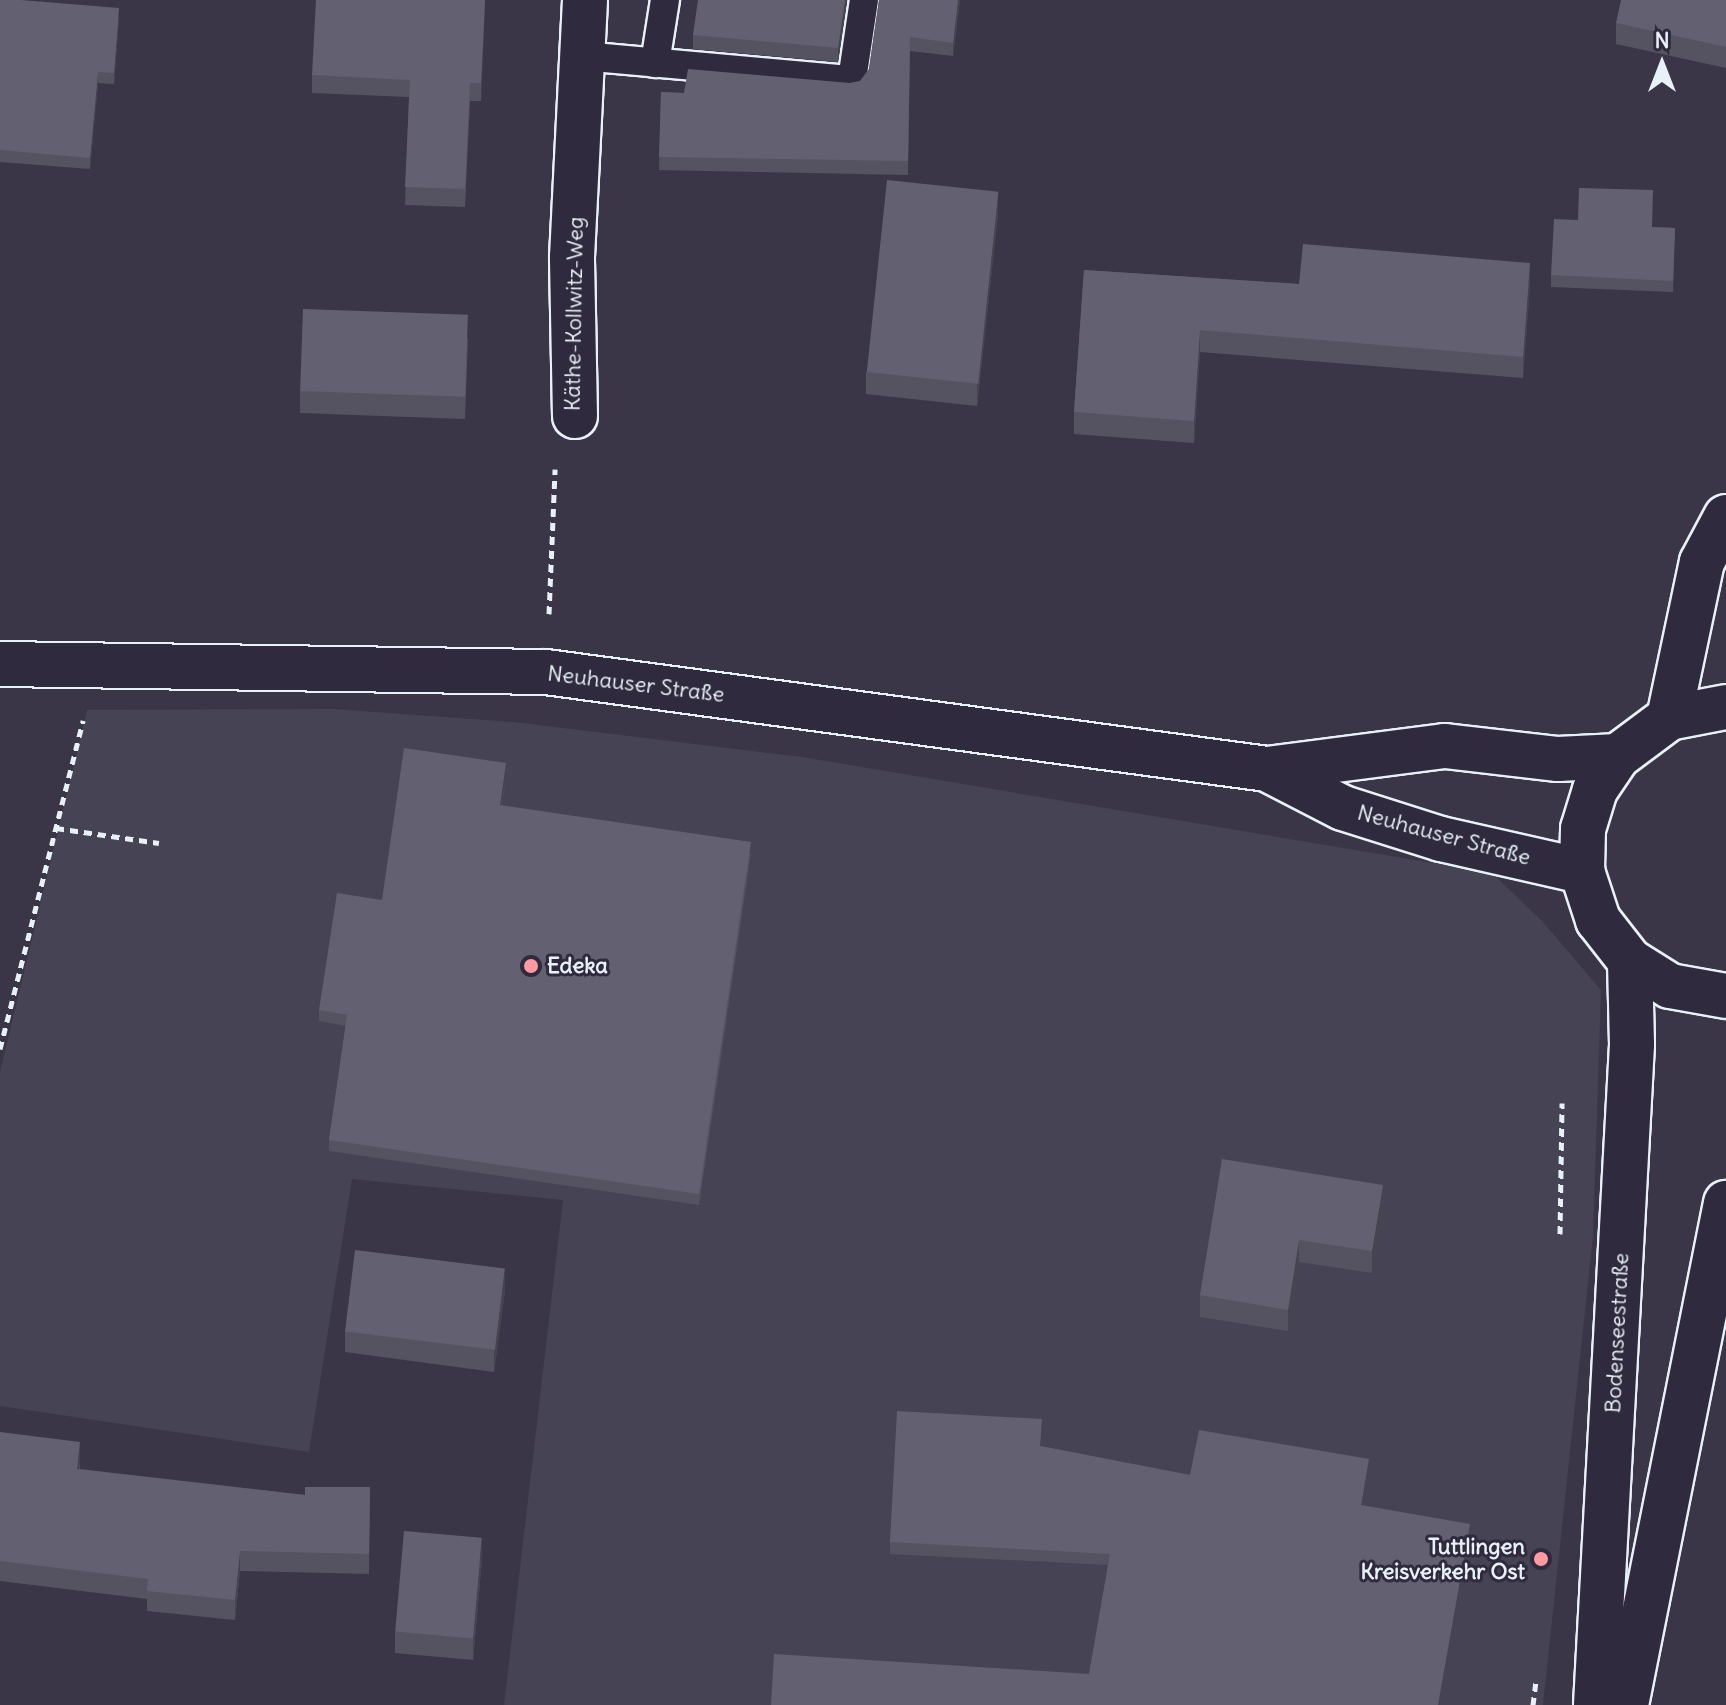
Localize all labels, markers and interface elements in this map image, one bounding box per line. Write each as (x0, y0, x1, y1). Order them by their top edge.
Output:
north arrow (1622, 24, 1702, 104)
text: N (1654, 26, 1670, 54)
street label: Käthe-Kollwitz-Weg (559, 217, 589, 411)
street label: Neuhauser Straße (546, 660, 726, 708)
street label: Neuhauser Straße (1355, 799, 1533, 871)
place label: Edeka (547, 953, 608, 979)
marker: Edeka (522, 957, 540, 975)
street label: Bodenseestraße (1600, 1252, 1634, 1414)
place label: Tuttlingen Kreisverkehr Ost (1361, 1533, 1525, 1584)
marker: Tuttlingen Kreisverkehr Ost (1532, 1550, 1550, 1568)

